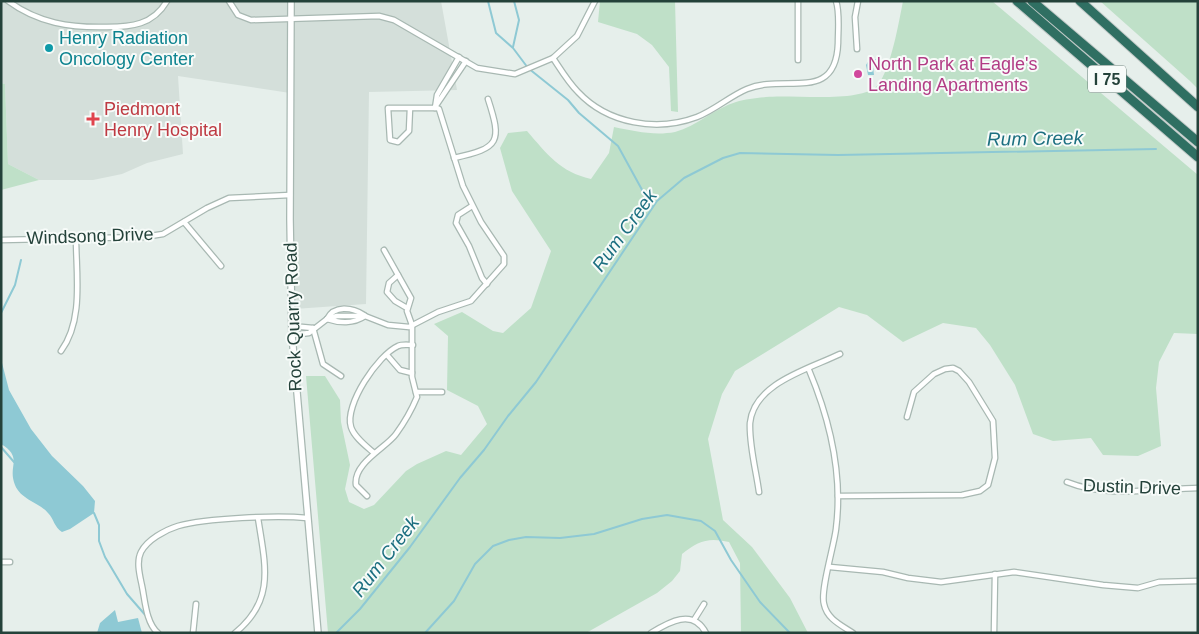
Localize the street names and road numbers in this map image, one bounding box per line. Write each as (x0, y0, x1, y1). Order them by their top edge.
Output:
road number: I 75 (1088, 66, 1126, 92)
street label: Windsong Drive (26, 224, 154, 248)
street label: Rock Quarry Road (280, 242, 306, 392)
street label: Dustin Drive (1083, 475, 1181, 499)

